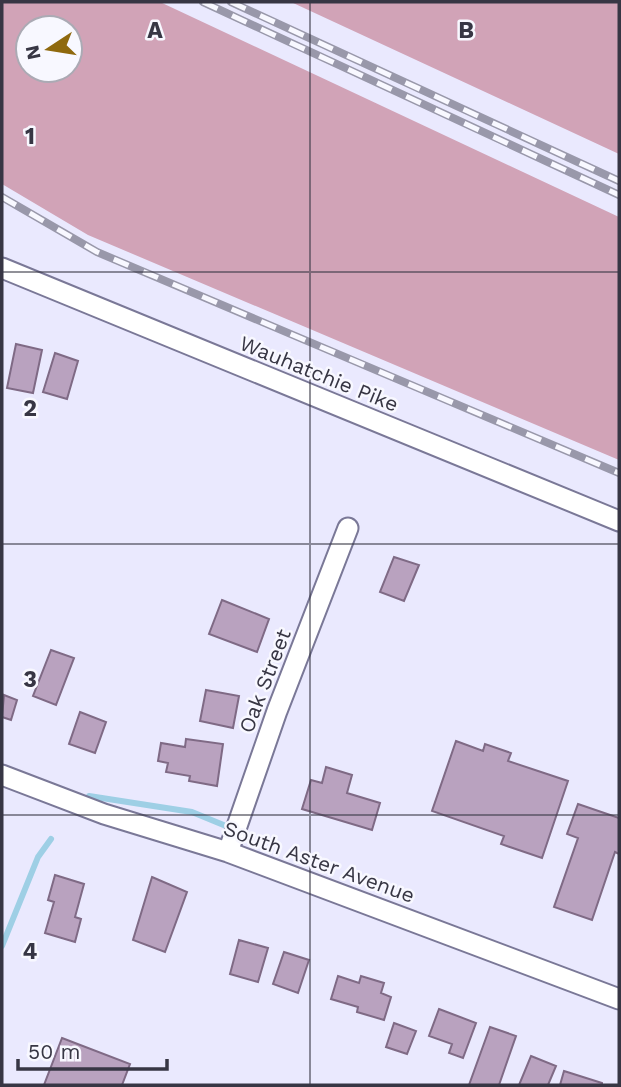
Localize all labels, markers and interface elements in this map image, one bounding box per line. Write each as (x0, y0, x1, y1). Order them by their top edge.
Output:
north arrow (14, 14, 84, 84)
text: A (147, 17, 163, 44)
text: B (458, 17, 474, 44)
text: N (20, 43, 46, 62)
text: 1 (25, 123, 35, 150)
street label: Wauhatchie Pike (236, 330, 402, 417)
text: 2 (23, 395, 37, 422)
street label: Oak Street (233, 625, 296, 736)
text: 3 (23, 666, 37, 693)
street label: South Aster Avenue (220, 815, 418, 908)
text: 4 (23, 938, 38, 965)
scale bar (18, 1028, 166, 1072)
text: 50 m (28, 1039, 80, 1064)

